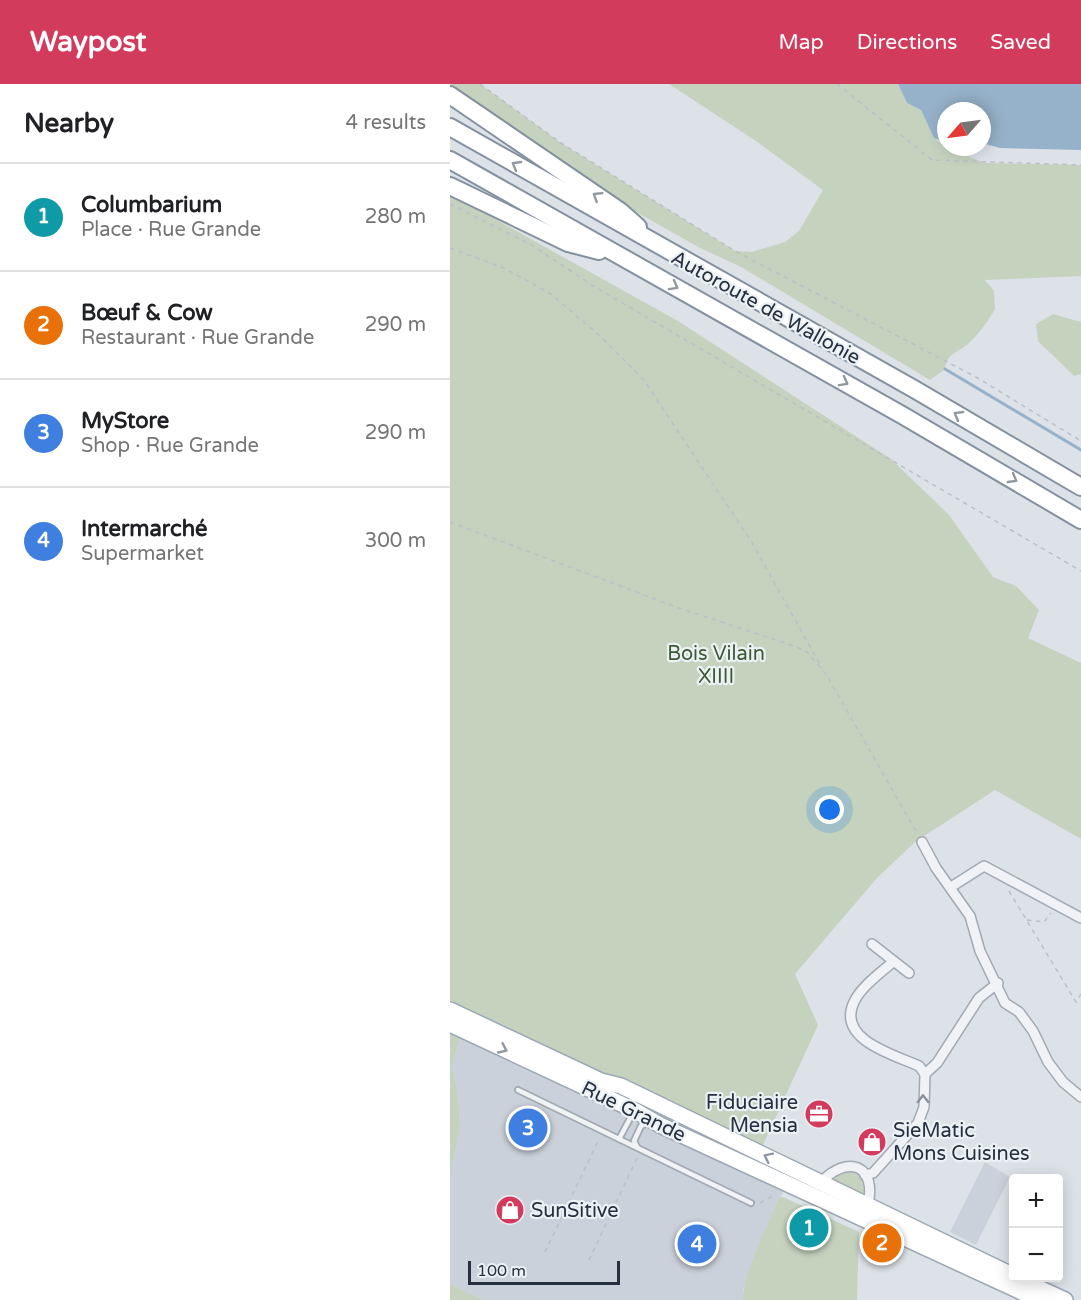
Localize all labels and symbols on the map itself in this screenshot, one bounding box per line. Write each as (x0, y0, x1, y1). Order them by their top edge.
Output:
north arrow (937, 102, 991, 156)
one-way arrow (512, 161, 522, 173)
one-way arrow (593, 192, 603, 204)
street label: Autoroute de Wallonie (667, 246, 864, 370)
one-way arrow (668, 279, 678, 290)
one-way arrow (837, 375, 848, 386)
one-way arrow (954, 410, 965, 422)
one-way arrow (1007, 471, 1017, 483)
park label: Bois Vilain XIIII (667, 642, 765, 689)
your location (815, 795, 844, 824)
one-way arrow (497, 1041, 508, 1053)
street label: Rue Grande (577, 1076, 690, 1147)
place label: Fiduciaire Mensia (706, 1091, 798, 1138)
one-way arrow (917, 1094, 930, 1103)
office icon: Fiduciaire Mensia (803, 1098, 835, 1130)
pin: 3 (508, 1106, 548, 1150)
place label: SieMatic Mons Cuisines (893, 1119, 1030, 1166)
shop icon: SieMatic Mons Cuisines (856, 1126, 888, 1158)
one-way arrow (764, 1152, 775, 1164)
shop icon: SunSitive (494, 1194, 526, 1226)
place label: SunSitive (531, 1199, 619, 1223)
pin: 1 (790, 1206, 828, 1250)
pin: 2 (862, 1220, 902, 1266)
pin: 4 (678, 1222, 716, 1266)
scale bar (468, 1258, 620, 1286)

